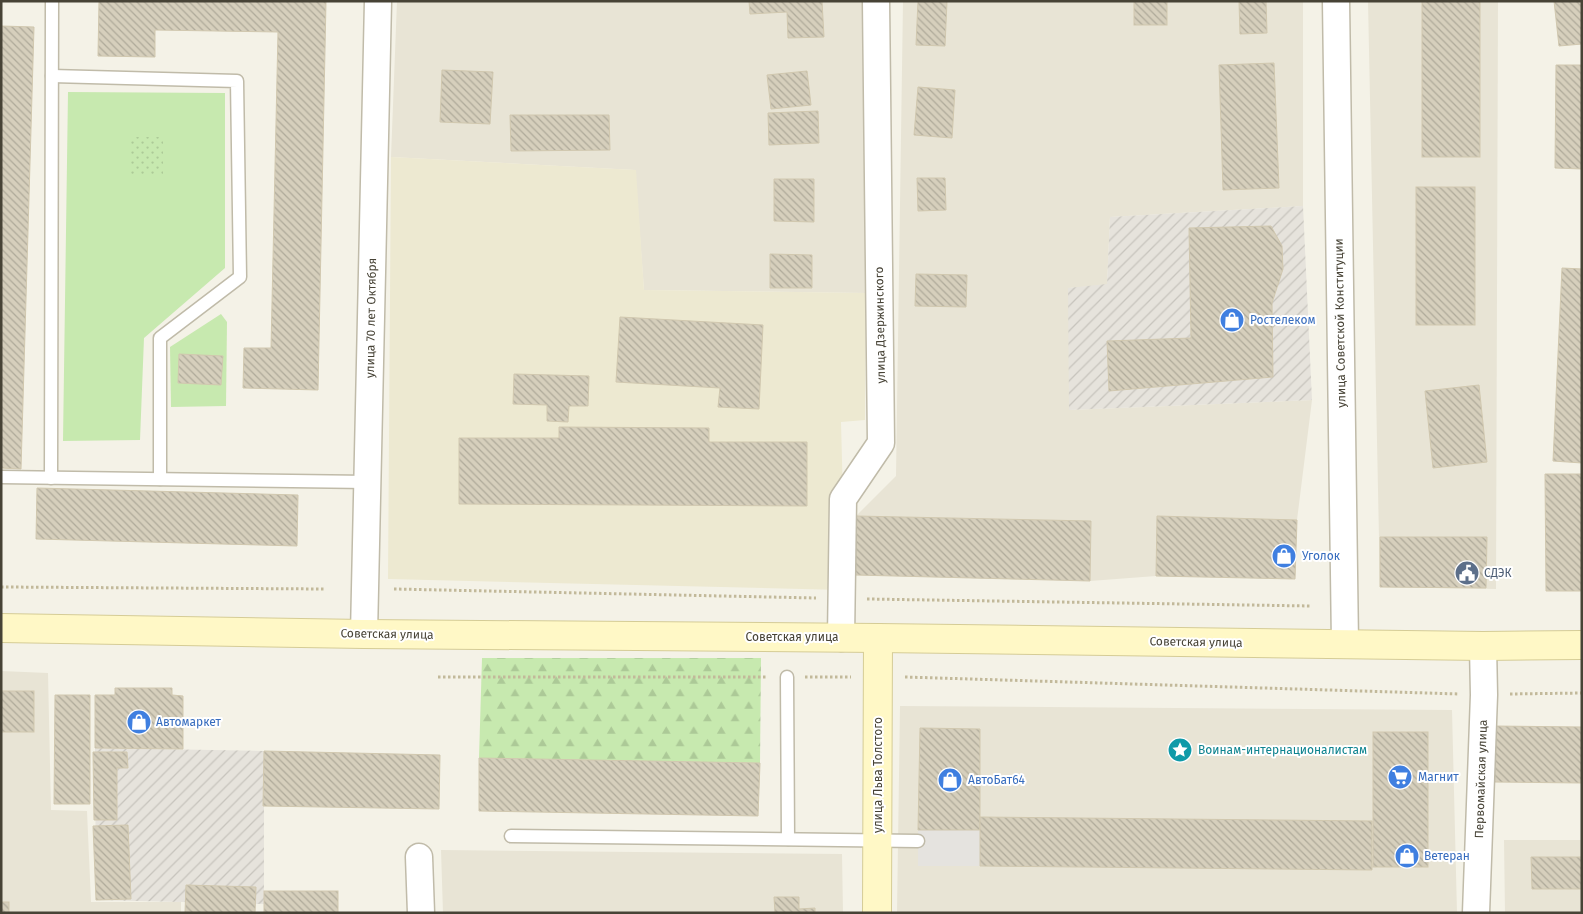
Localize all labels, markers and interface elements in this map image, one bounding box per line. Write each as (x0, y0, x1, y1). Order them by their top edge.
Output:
street label: улица Советской Конституции (1332, 238, 1348, 408)
street label: улица 70 лет Октября (363, 258, 379, 378)
street label: улица Дзержинского (872, 266, 888, 384)
shop icon: Ростелеком (1219, 307, 1245, 333)
place label: Ростелеком (1250, 313, 1316, 327)
shop icon: Уголок (1271, 543, 1297, 569)
place label: Уголок (1302, 549, 1341, 563)
public building icon: СДЭК (1454, 560, 1480, 586)
place label: СДЭК (1484, 566, 1512, 580)
street label: Советская улица (340, 626, 434, 642)
street label: Советская улица (745, 630, 839, 644)
street label: Советская улица (1149, 634, 1243, 650)
shop icon: Автомаркет (126, 709, 152, 735)
place label: Автомаркет (156, 715, 222, 729)
street label: улица Льва Толстого (871, 717, 885, 833)
street label: Первомайская улица (1472, 719, 1490, 839)
place icon: Воинам-интернационалистам (1167, 737, 1193, 763)
place label: Воинам-интернационалистам (1198, 743, 1367, 757)
supermarket icon: Магнит (1387, 764, 1413, 790)
shop icon: АвтоБат64 (937, 767, 963, 793)
place label: Магнит (1418, 770, 1459, 784)
place label: АвтоБат64 (968, 773, 1026, 787)
shop icon: Ветеран (1394, 843, 1420, 869)
place label: Ветеран (1424, 849, 1470, 863)

